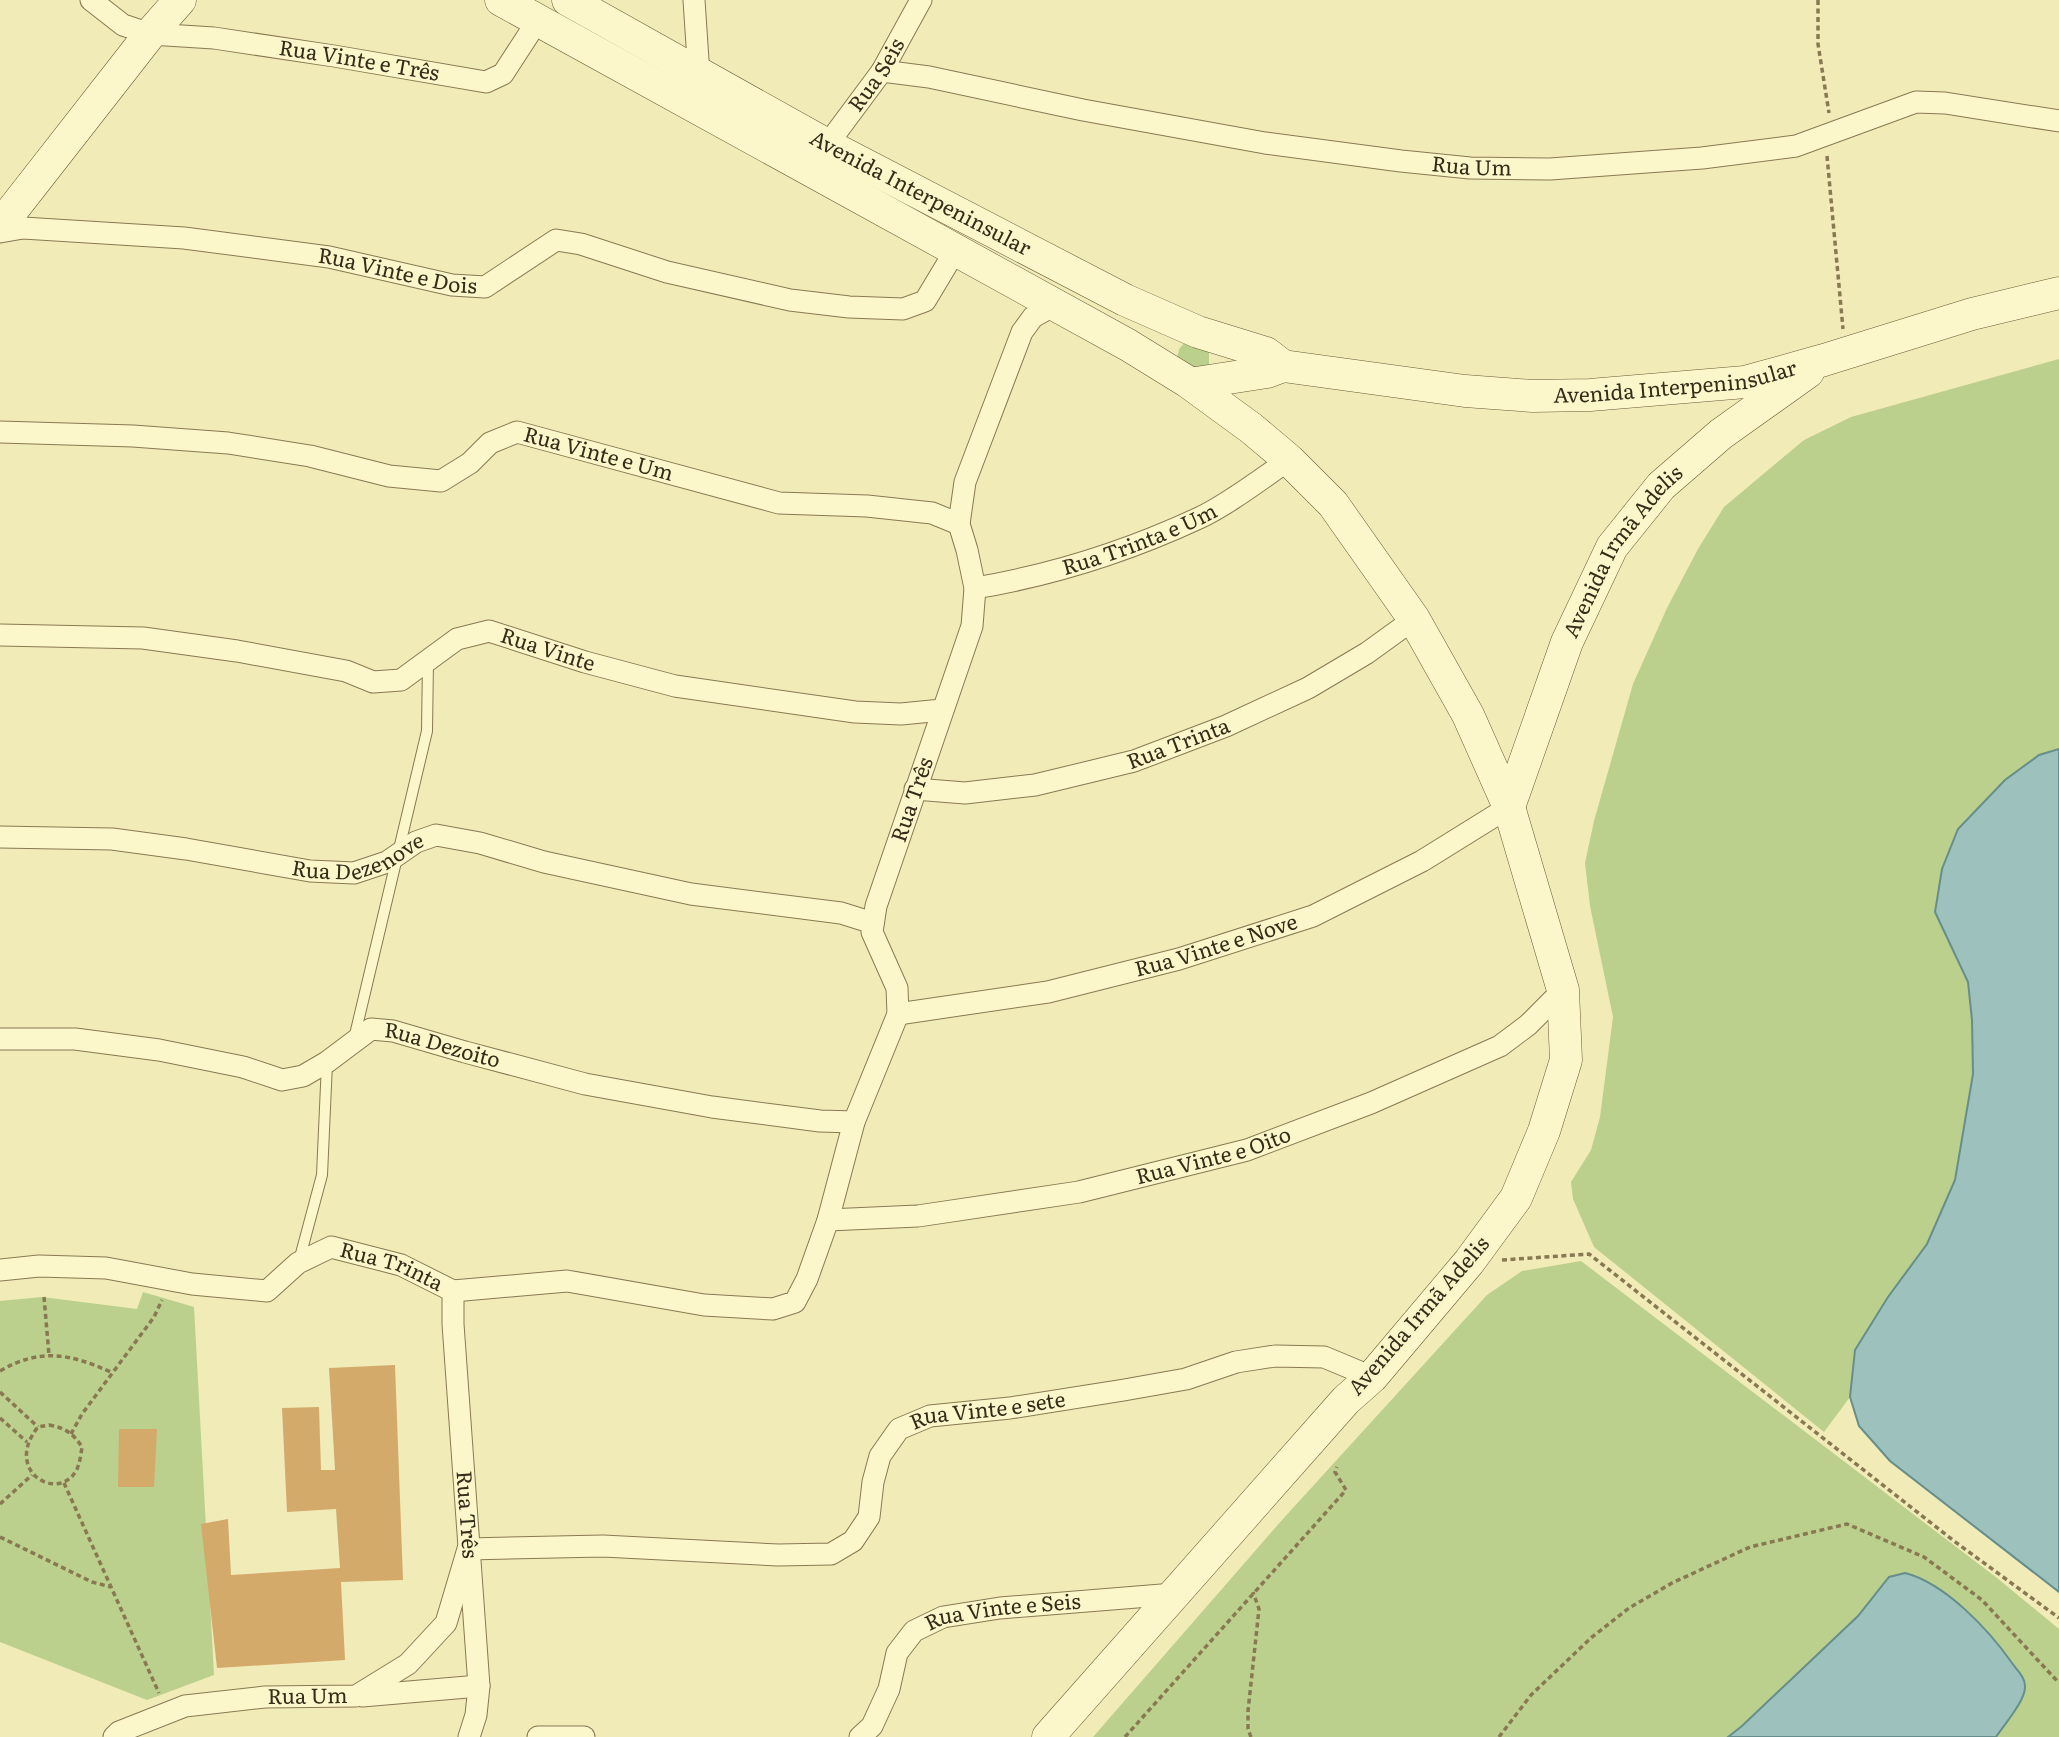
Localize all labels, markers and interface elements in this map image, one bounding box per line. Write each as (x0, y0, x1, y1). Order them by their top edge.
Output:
street label: Rua Vinte e Três (277, 30, 442, 87)
street label: Rua Seis (839, 31, 910, 117)
street label: Avenida Interpeninsular (805, 121, 1038, 262)
street label: Rua Um (1430, 146, 1512, 182)
street label: Rua Vinte e Dois (316, 238, 478, 299)
street label: Avenida Interpeninsular (1553, 350, 1800, 409)
street label: Rua Vinte e Um (521, 417, 678, 487)
street label: Avenida Irmã Adelis (1553, 456, 1688, 642)
street label: Rua Trinta e Um (1058, 494, 1222, 581)
street label: Rua Vinte (497, 618, 599, 677)
street label: Rua Trinta (1122, 708, 1234, 775)
street label: Rua Três (881, 752, 939, 846)
street label: Rua Dezenove (290, 823, 427, 886)
street label: Rua Vinte e Nove (1131, 904, 1301, 983)
street label: Rua Dezoito (383, 1012, 504, 1074)
street label: Rua Vinte e Oito (1132, 1117, 1295, 1190)
street label: Avenida Irmã Adelis (1339, 1228, 1495, 1401)
street label: Rua Trinta (337, 1232, 450, 1297)
street label: Rua Vinte e sete (904, 1382, 1067, 1436)
street label: Rua Três (451, 1469, 488, 1559)
street label: Rua Vinte e Seis (919, 1584, 1082, 1637)
street label: Rua Um (267, 1678, 348, 1710)

